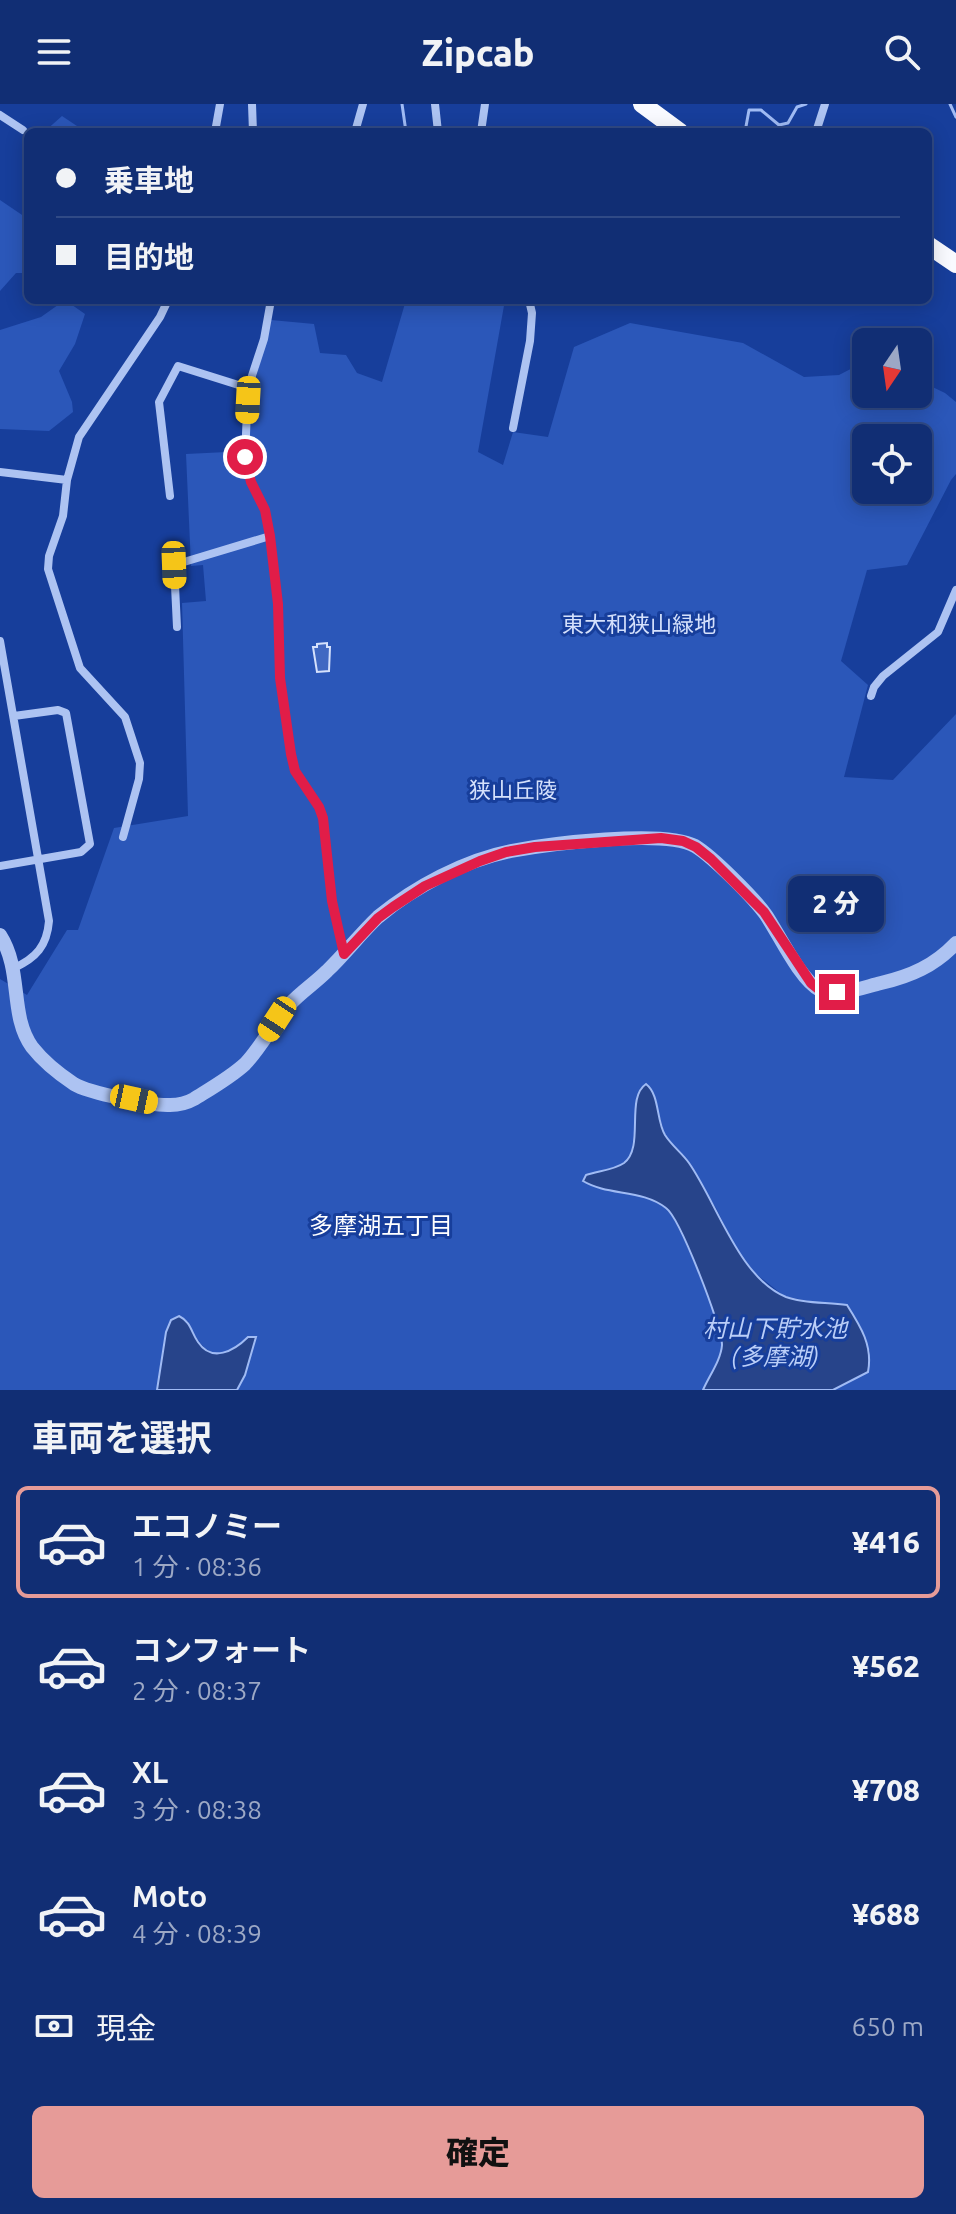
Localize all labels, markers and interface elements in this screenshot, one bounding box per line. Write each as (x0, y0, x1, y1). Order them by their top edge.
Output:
icon: menu (32, 30, 76, 74)
icon: search (880, 30, 924, 74)
text: Zipcab (421, 32, 535, 73)
text: 乗車地 (104, 163, 194, 197)
text: 目的地 (104, 240, 194, 274)
north arrow (852, 328, 932, 408)
map controls (852, 328, 932, 504)
car (235, 375, 261, 425)
button: locate (852, 424, 932, 504)
route start (227, 439, 263, 475)
car (161, 541, 187, 589)
park label: 東大和狭山緑地 (562, 611, 716, 636)
park label: 狭山丘陵 (469, 777, 557, 802)
callout: 2 分 (789, 876, 885, 932)
text: 2 分 (813, 889, 859, 918)
route end (819, 974, 855, 1010)
car (254, 992, 300, 1046)
car (108, 1082, 160, 1116)
district label: 多摩湖五丁目 (309, 1212, 453, 1239)
water label: 村山下貯水池 (多摩湖) (703, 1315, 849, 1370)
text: 車両を選択 (32, 1417, 212, 1458)
icon: car (36, 1506, 108, 1578)
text: エコノミー (132, 1509, 282, 1543)
text: ¥416 (852, 1525, 920, 1559)
text: 1 分 · 08:36 (132, 1552, 262, 1581)
icon: car (36, 1630, 108, 1702)
text: コンフォート (132, 1633, 311, 1667)
text: ¥562 (852, 1649, 920, 1683)
text: 2 分 · 08:37 (132, 1676, 262, 1705)
icon: car (36, 1754, 108, 1826)
text: XL (132, 1755, 168, 1789)
text: ¥708 (852, 1773, 920, 1807)
text: 3 分 · 08:38 (132, 1795, 262, 1824)
icon: car (36, 1878, 108, 1950)
text: Moto (132, 1879, 207, 1913)
text: ¥688 (852, 1897, 920, 1931)
text: 4 分 · 08:39 (132, 1919, 262, 1948)
icon: cash (32, 2004, 76, 2048)
text: 現金 (96, 2011, 156, 2045)
text: 650 m (852, 2012, 924, 2041)
button: 確定 (32, 2106, 924, 2198)

